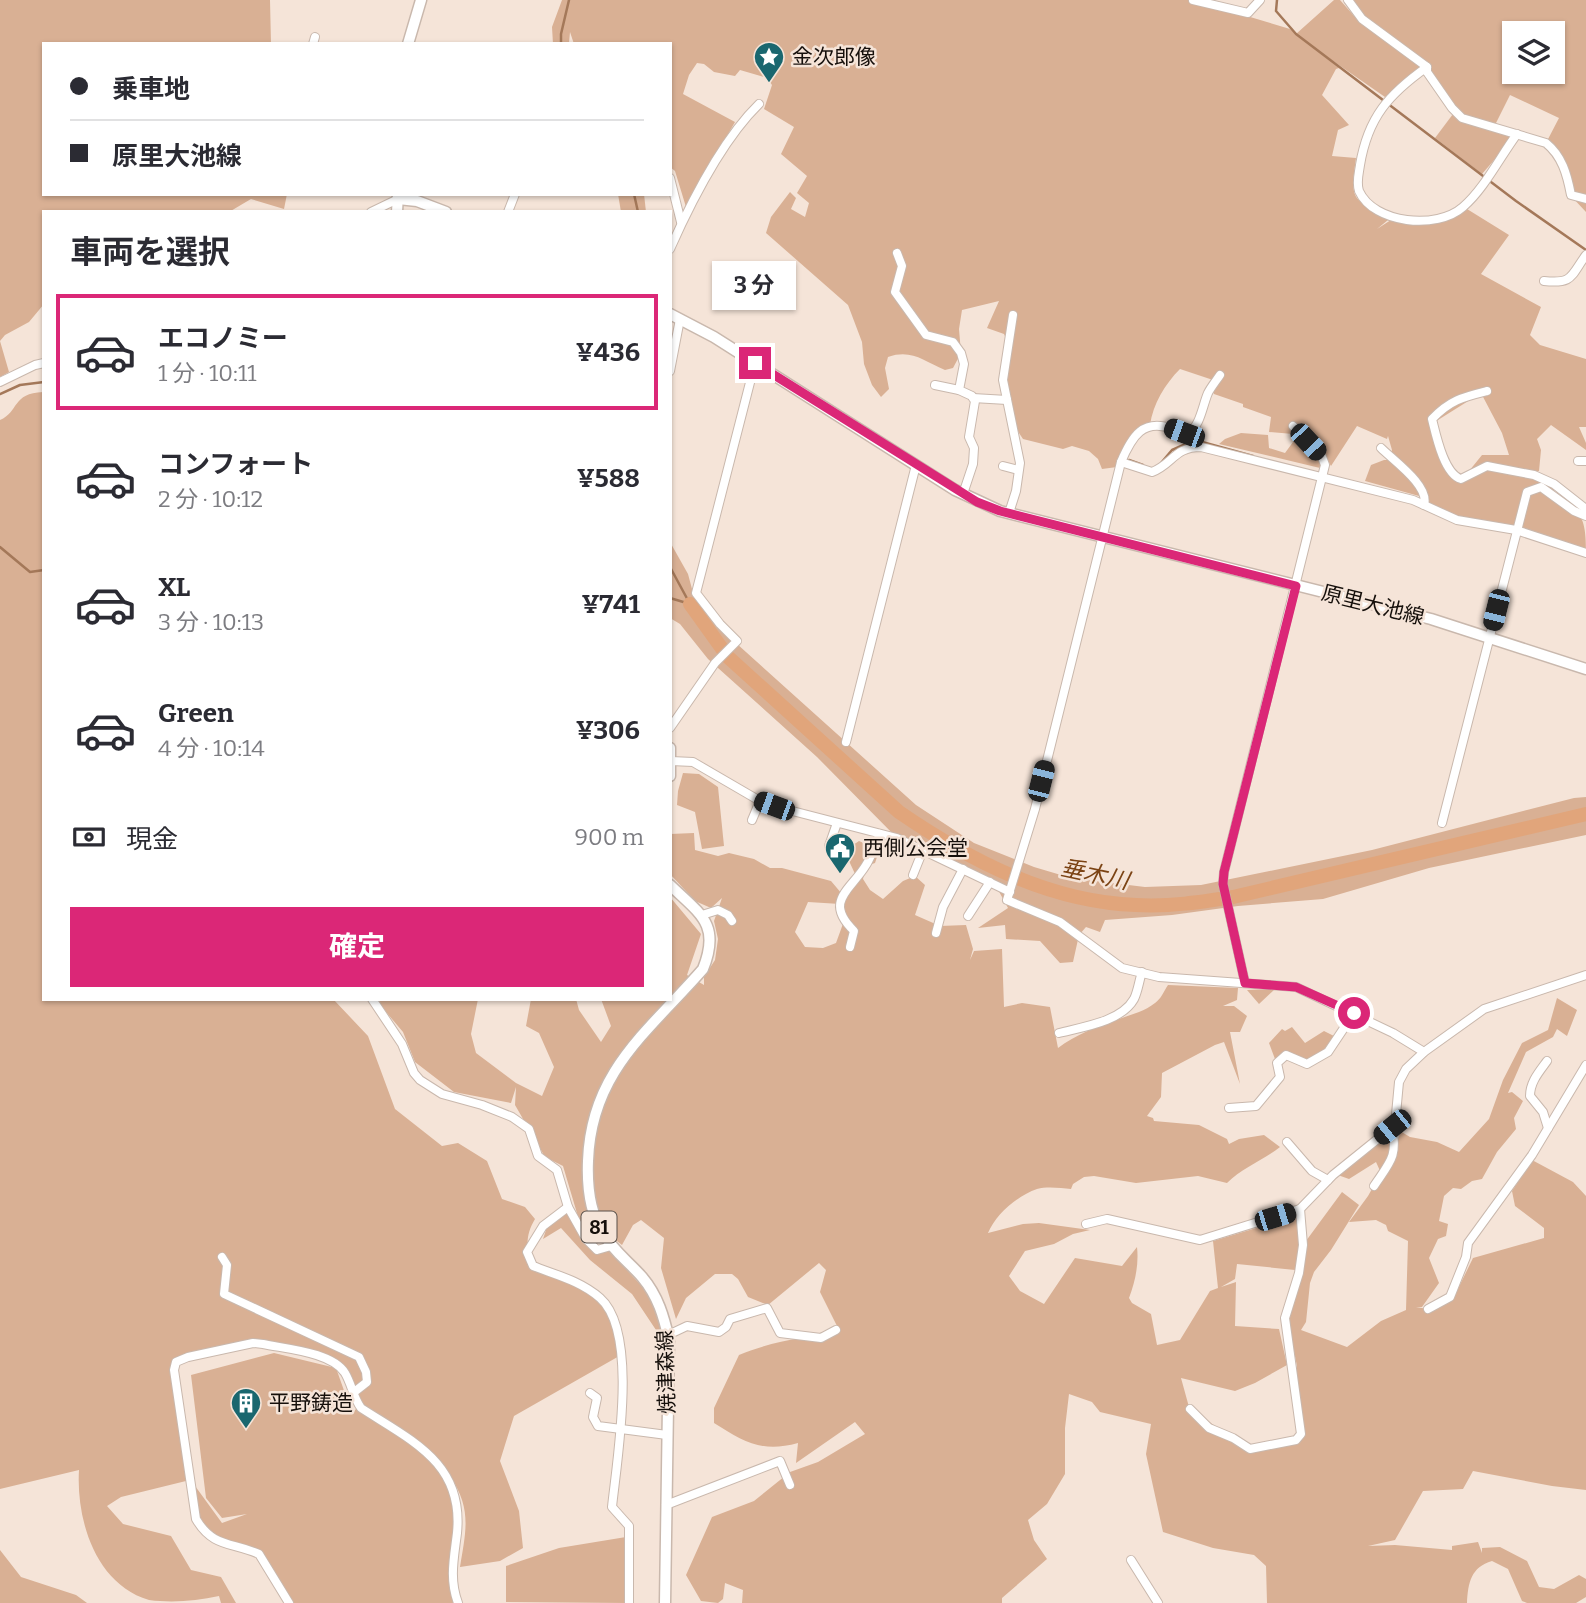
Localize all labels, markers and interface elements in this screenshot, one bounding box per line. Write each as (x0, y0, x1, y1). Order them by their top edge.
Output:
map controls (1502, 21, 1565, 84)
button: layers (1502, 21, 1565, 84)
place icon: 金次郎像 (752, 40, 786, 84)
place label: 金次郎像 (792, 44, 876, 70)
text: 乗車地 (112, 74, 190, 105)
text: 原里大池線 (112, 141, 242, 172)
text: 車両を選択 (70, 233, 230, 271)
callout: 3 分 (713, 262, 797, 310)
text: 3 分 (734, 271, 774, 299)
icon: car (74, 321, 137, 384)
text: エコノミー (158, 323, 288, 354)
text: ¥436 (576, 337, 640, 368)
route end (739, 347, 771, 379)
text: 1 分 · 10:11 (158, 359, 257, 387)
car (1161, 416, 1208, 450)
car (1286, 419, 1331, 465)
icon: car (74, 447, 137, 510)
text: コンフォート (158, 449, 313, 480)
text: ¥588 (577, 463, 640, 494)
text: 2 分 · 10:12 (158, 485, 263, 513)
text: XL (158, 572, 190, 603)
icon: car (74, 573, 137, 636)
street label: 原里大池線 (1319, 580, 1427, 630)
car (1481, 587, 1512, 633)
text: ¥741 (581, 589, 640, 620)
text: 3 分 · 10:13 (158, 608, 264, 636)
text: Green (158, 698, 234, 729)
icon: car (74, 699, 137, 762)
text: ¥306 (576, 715, 640, 746)
text: 4 分 · 10:14 (158, 734, 265, 762)
car (1026, 758, 1057, 804)
car (751, 789, 798, 823)
icon: cash (70, 818, 108, 856)
text: 900 m (574, 823, 644, 851)
text: 現金 (126, 824, 178, 855)
public building icon: 西側公会堂 (823, 831, 857, 875)
place label: 西側公会堂 (863, 835, 968, 861)
water label: 垂木川 (1058, 853, 1135, 895)
button: 確定 (70, 907, 644, 987)
route start (1338, 997, 1370, 1029)
car (1370, 1106, 1415, 1148)
car (1252, 1201, 1299, 1233)
road number: 81 (582, 1212, 616, 1242)
street label: 焼津森線 (652, 1330, 680, 1414)
building icon: 平野鋳造 (229, 1386, 263, 1430)
place label: 平野鋳造 (269, 1390, 353, 1416)

